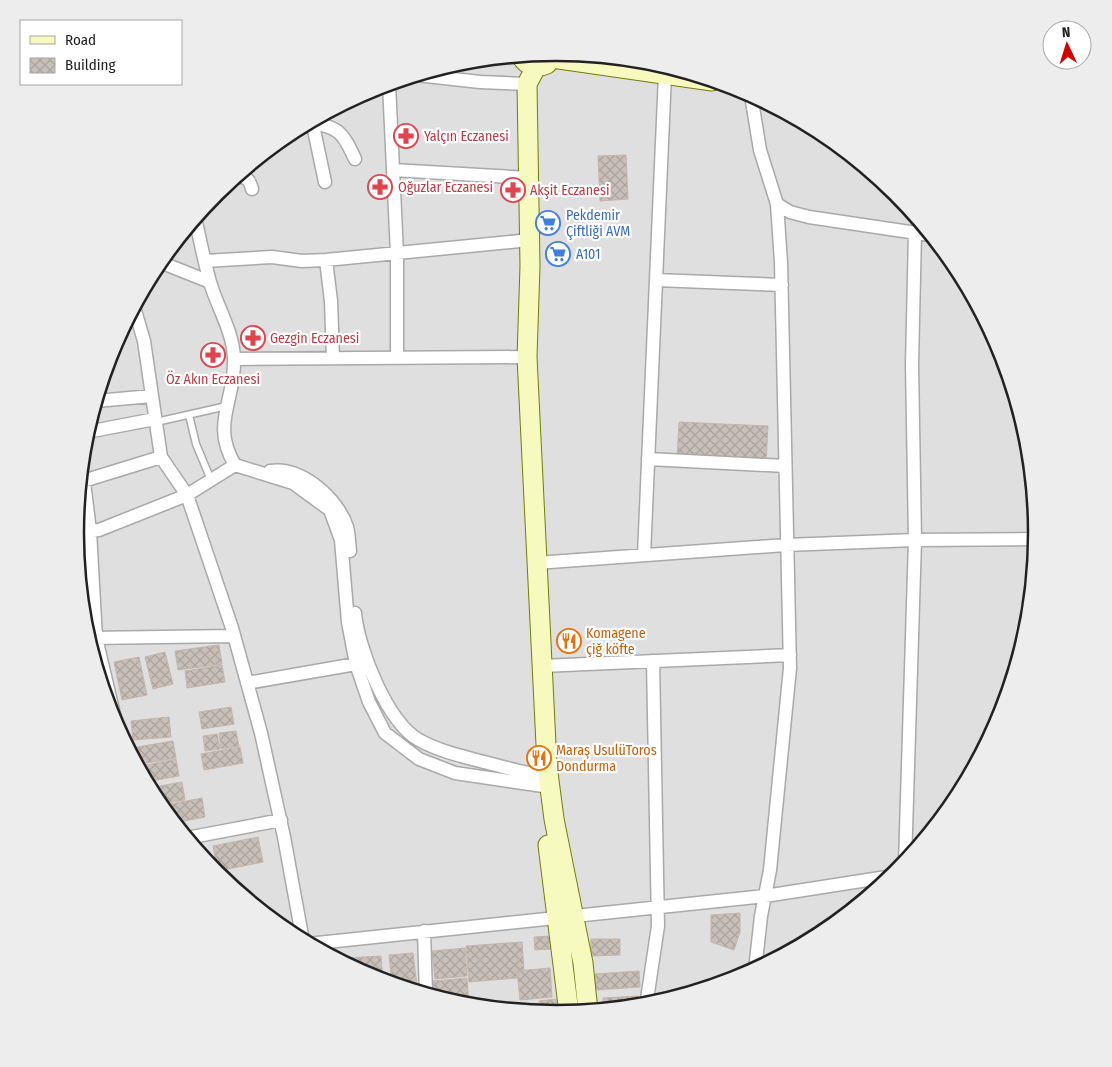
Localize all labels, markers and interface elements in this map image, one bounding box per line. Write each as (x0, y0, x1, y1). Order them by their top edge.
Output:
legend (20, 20, 182, 85)
north arrow (1042, 20, 1092, 70)
text: N (1061, 24, 1071, 41)
text: Road (65, 31, 96, 49)
text: Building (65, 56, 116, 74)
pharmacy icon: Yalçın Eczanesi (393, 123, 419, 149)
place label: Yalçın Eczanesi (424, 128, 509, 145)
pharmacy icon: Oğuzlar Eczanesi (367, 174, 393, 200)
pharmacy icon: Akşit Eczanesi (500, 177, 526, 203)
place label: Oğuzlar Eczanesi (398, 179, 493, 196)
place label: Akşit Eczanesi (530, 182, 610, 199)
place label: Pekdemir Çiftliği AVM (566, 207, 630, 240)
supermarket icon: Pekdemir Çiftliği AVM (535, 210, 561, 236)
supermarket icon: A101 (545, 241, 571, 267)
place label: A101 (576, 246, 601, 263)
pharmacy icon: Gezgin Eczanesi (240, 325, 266, 351)
place label: Gezgin Eczanesi (270, 330, 359, 347)
pharmacy icon: Öz Akın Eczanesi (200, 342, 226, 368)
place label: Öz Akın Eczanesi (166, 370, 260, 388)
place label: Komagene çiğ köfte (586, 625, 646, 658)
restaurant icon: Komagene çiğ köfte (556, 628, 582, 654)
place label: Maraş UsulüToros Dondurma (556, 742, 657, 775)
restaurant icon: Maraş UsulüToros Dondurma (526, 745, 552, 771)

